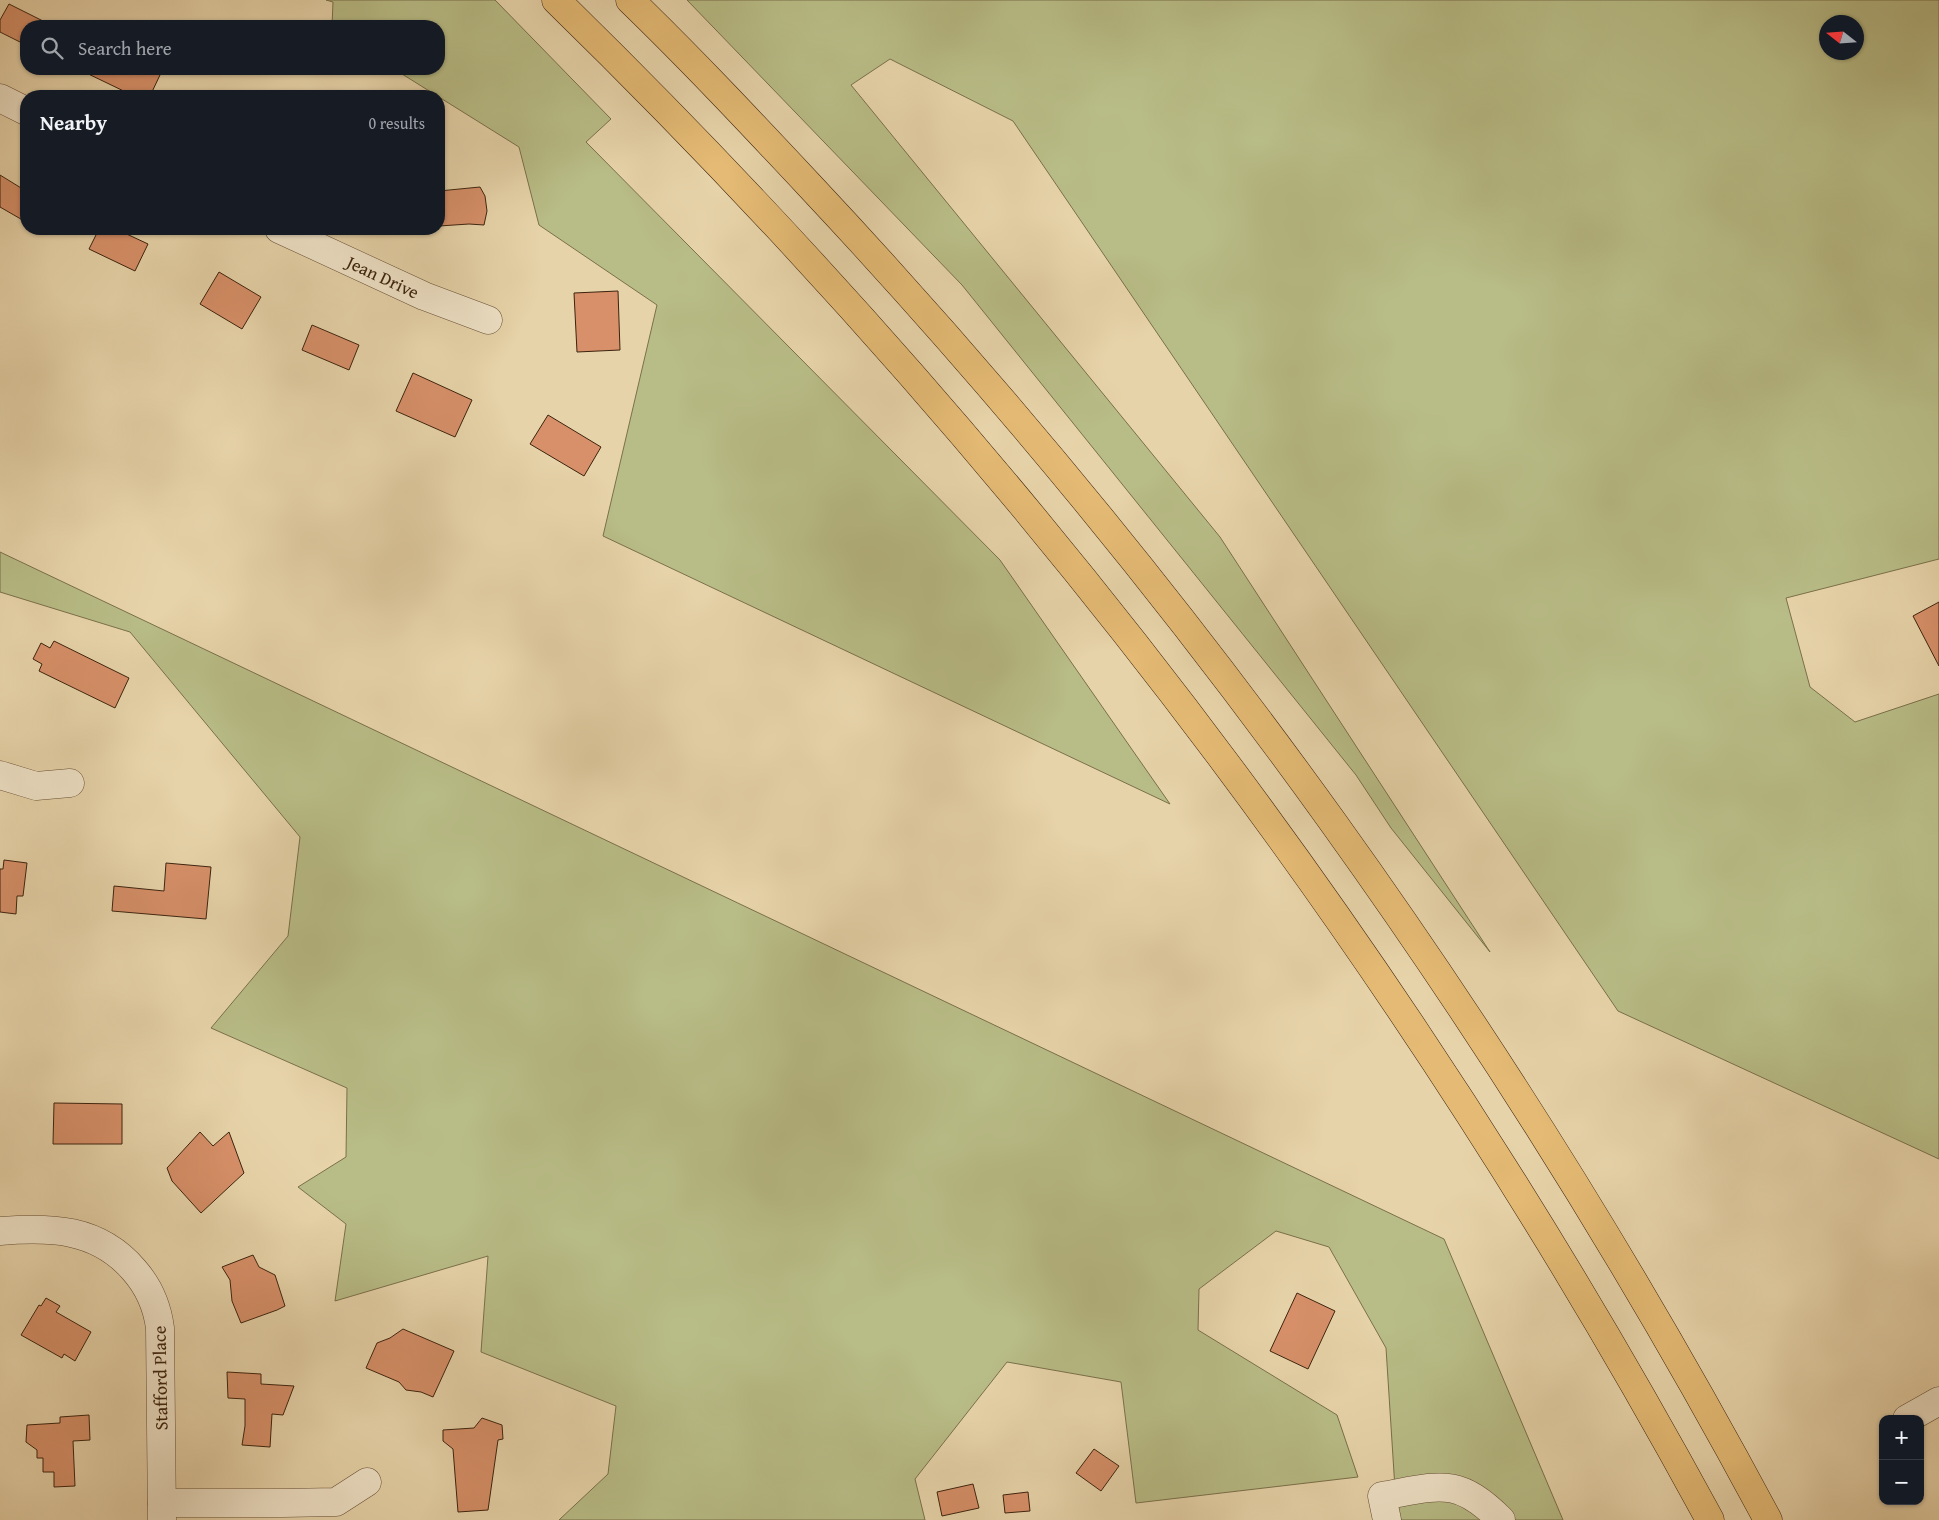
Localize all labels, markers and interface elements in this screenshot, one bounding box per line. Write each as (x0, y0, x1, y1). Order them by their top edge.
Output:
north arrow (1819, 15, 1864, 60)
search box (20, 20, 445, 75)
icon: search (38, 34, 66, 62)
text: Search here (78, 34, 172, 62)
text: Nearby (40, 107, 107, 138)
text: 0 results (368, 111, 425, 135)
street label: Jean Drive (341, 248, 424, 306)
street label: Stafford Place (146, 1325, 174, 1431)
map controls (1879, 1415, 1924, 1505)
button: + (1879, 1415, 1924, 1460)
button: − (1879, 1460, 1924, 1505)

